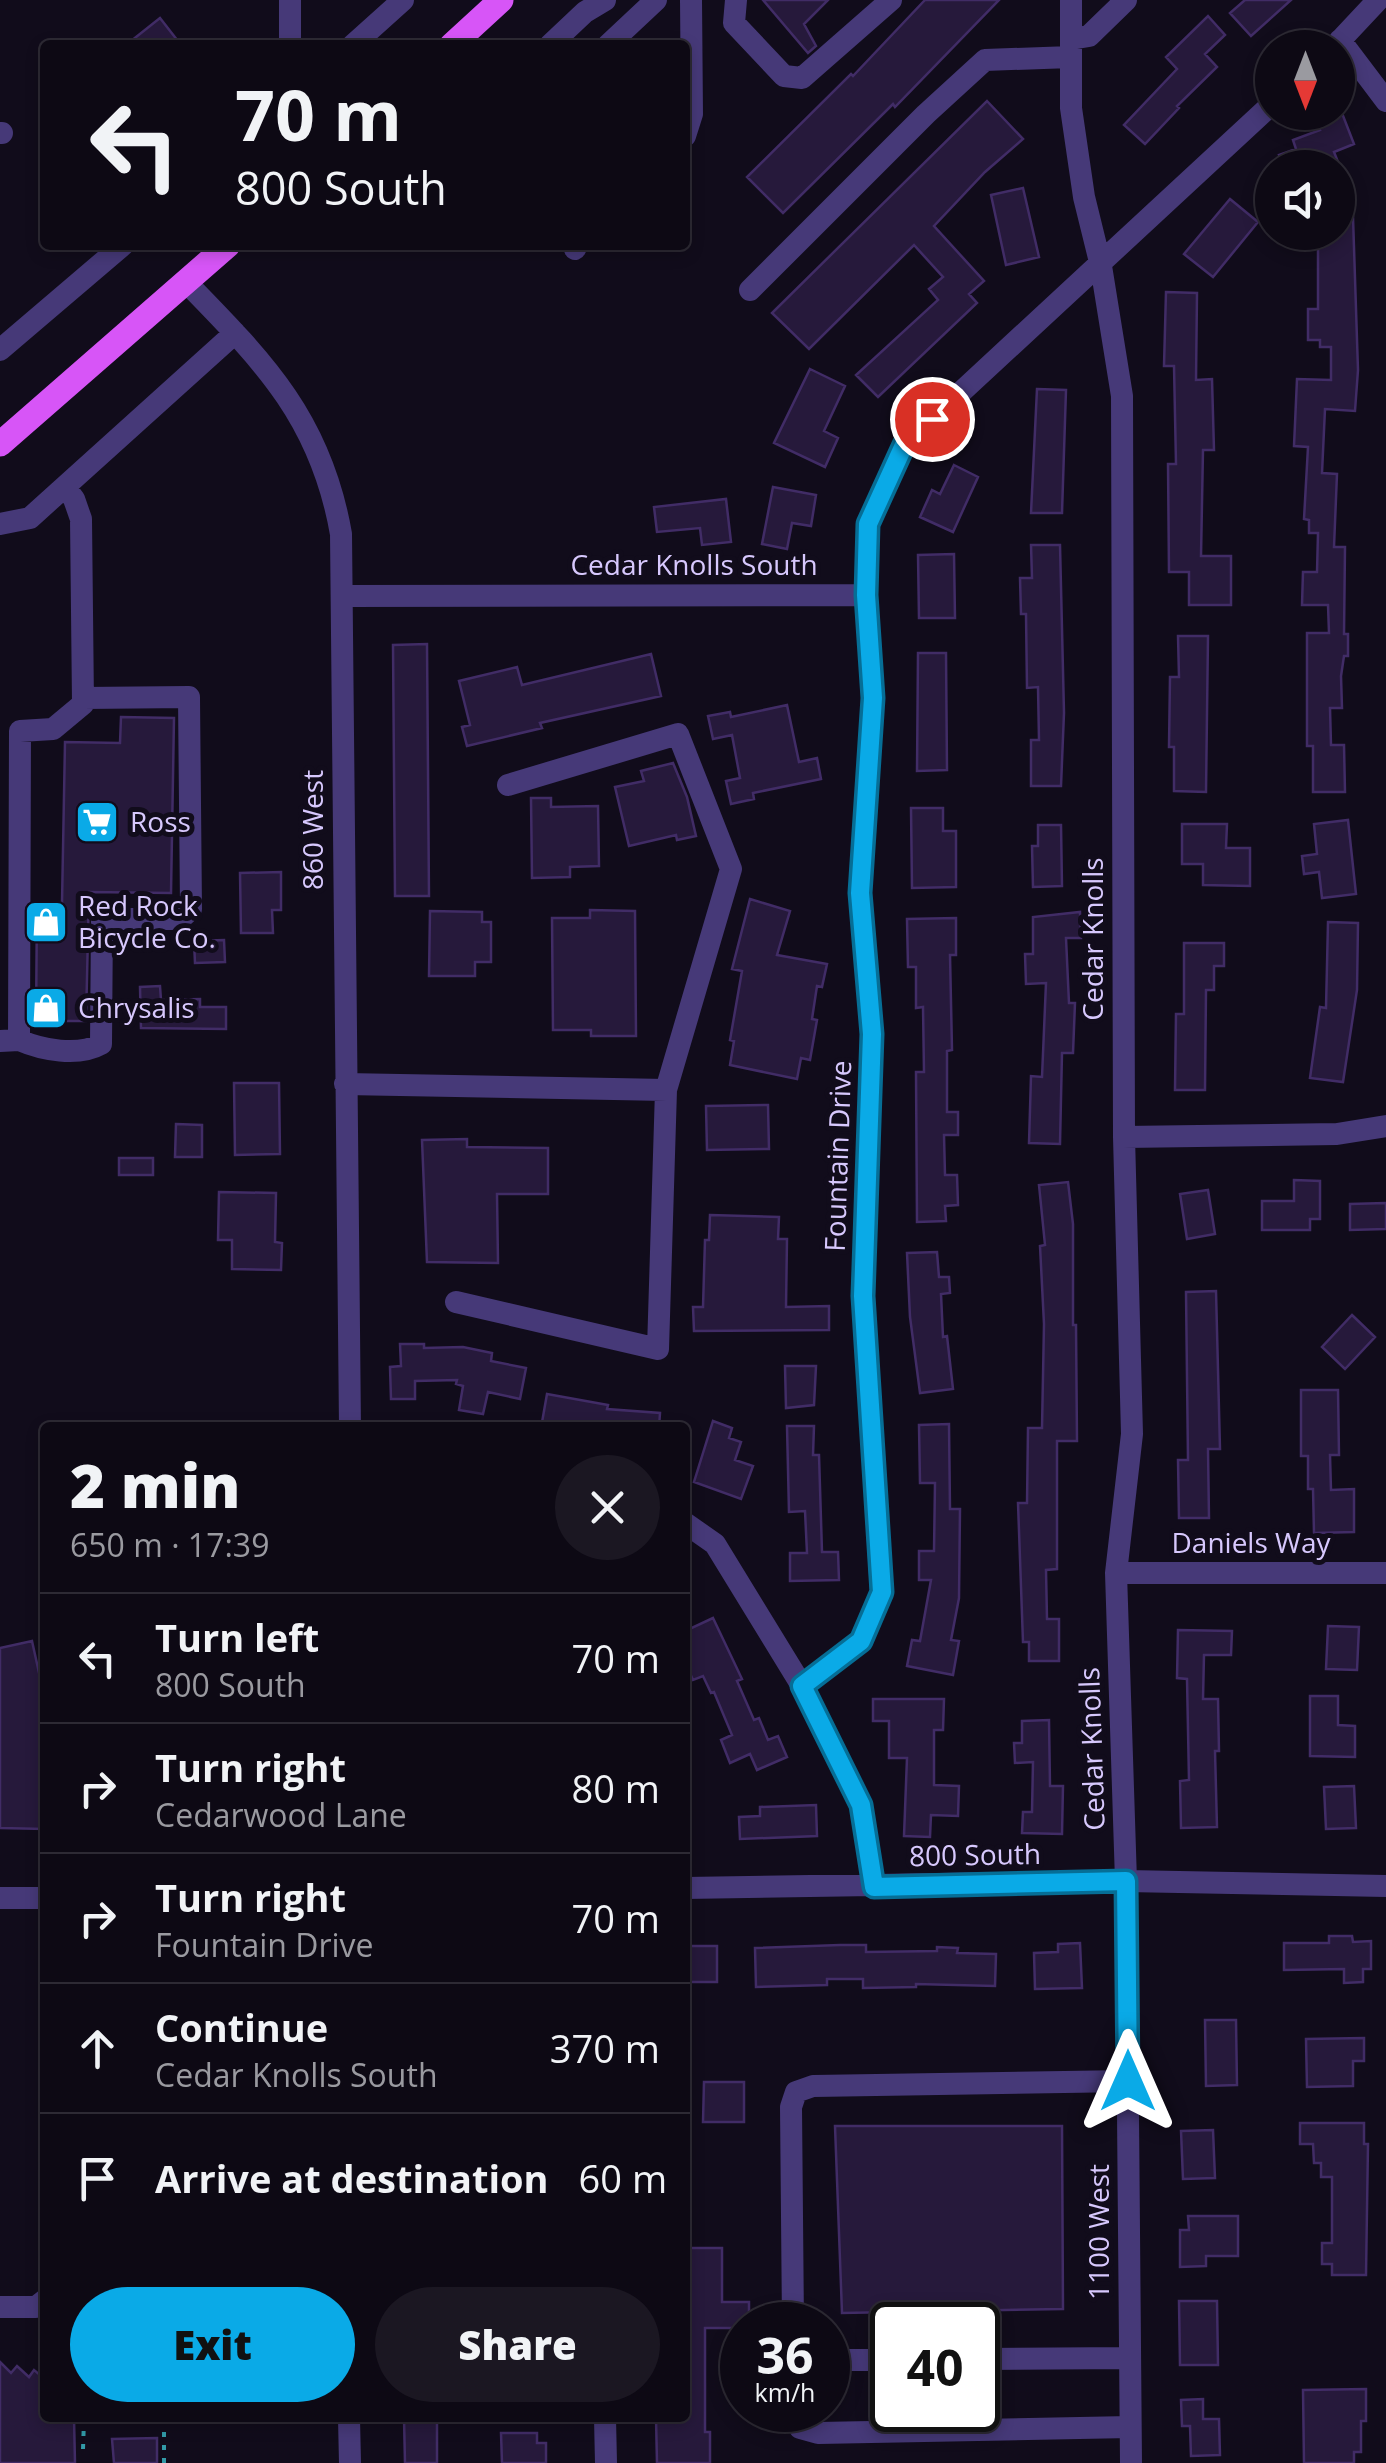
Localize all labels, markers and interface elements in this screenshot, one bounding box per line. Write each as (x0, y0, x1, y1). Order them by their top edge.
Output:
north arrow (1255, 30, 1355, 130)
map controls (1255, 30, 1355, 250)
text: 70 m (235, 66, 402, 162)
icon: left (70, 80, 200, 210)
button: sound (1255, 150, 1355, 250)
text: 800 South (235, 157, 447, 218)
pin (890, 377, 975, 462)
icon: arrive (905, 392, 960, 447)
street label: Cedar Knolls South (570, 545, 818, 583)
street label: 860 West (293, 770, 331, 890)
supermarket icon: Ross (74, 799, 120, 845)
place label: Ross (130, 802, 191, 840)
street label: Cedar Knolls (1073, 857, 1111, 1021)
place label: Red Rock Bicycle Co. (78, 886, 216, 956)
shop icon: Red Rock Bicycle Co. (23, 899, 69, 945)
shop icon: Chrysalis (23, 985, 69, 1031)
place label: Chrysalis (78, 988, 195, 1026)
street label: Fountain Drive (815, 1060, 859, 1252)
text: 2 min (70, 1444, 240, 1526)
button: close (555, 1455, 660, 1560)
text: 650 m · 17:39 (70, 1523, 269, 1566)
street label: Daniels Way (1172, 1523, 1331, 1561)
text: Turn left (155, 1611, 319, 1663)
icon: left (70, 1631, 125, 1686)
text: 70 m (571, 1632, 660, 1684)
text: 800 South (155, 1663, 306, 1706)
street label: Cedar Knolls (1069, 1667, 1113, 1831)
text: Turn right (155, 1741, 346, 1793)
icon: right (70, 1761, 125, 1816)
text: 80 m (571, 1762, 660, 1814)
text: Cedarwood Lane (155, 1793, 407, 1836)
street label: 800 South (909, 1834, 1041, 1874)
text: Turn right (155, 1871, 346, 1923)
icon: right (70, 1891, 125, 1946)
text: 70 m (571, 1892, 660, 1944)
text: Fountain Drive (155, 1923, 374, 1966)
text: Continue (155, 2001, 328, 2053)
icon: ahead (70, 2021, 125, 2076)
text: 370 m (550, 2022, 660, 2074)
position arrow (1076, 2029, 1180, 2133)
text: Cedar Knolls South (155, 2053, 438, 2096)
icon: arrive (70, 2151, 125, 2206)
text: Arrive at destination (155, 2152, 549, 2204)
text: 60 m (579, 2152, 667, 2204)
street label: 1100 West (1079, 2164, 1117, 2300)
button: Exit (70, 2287, 355, 2402)
button: Share (375, 2287, 660, 2402)
speed limit sign: 40 (870, 2302, 1000, 2432)
text: 36 (756, 2321, 814, 2389)
text: km/h (755, 2375, 815, 2409)

